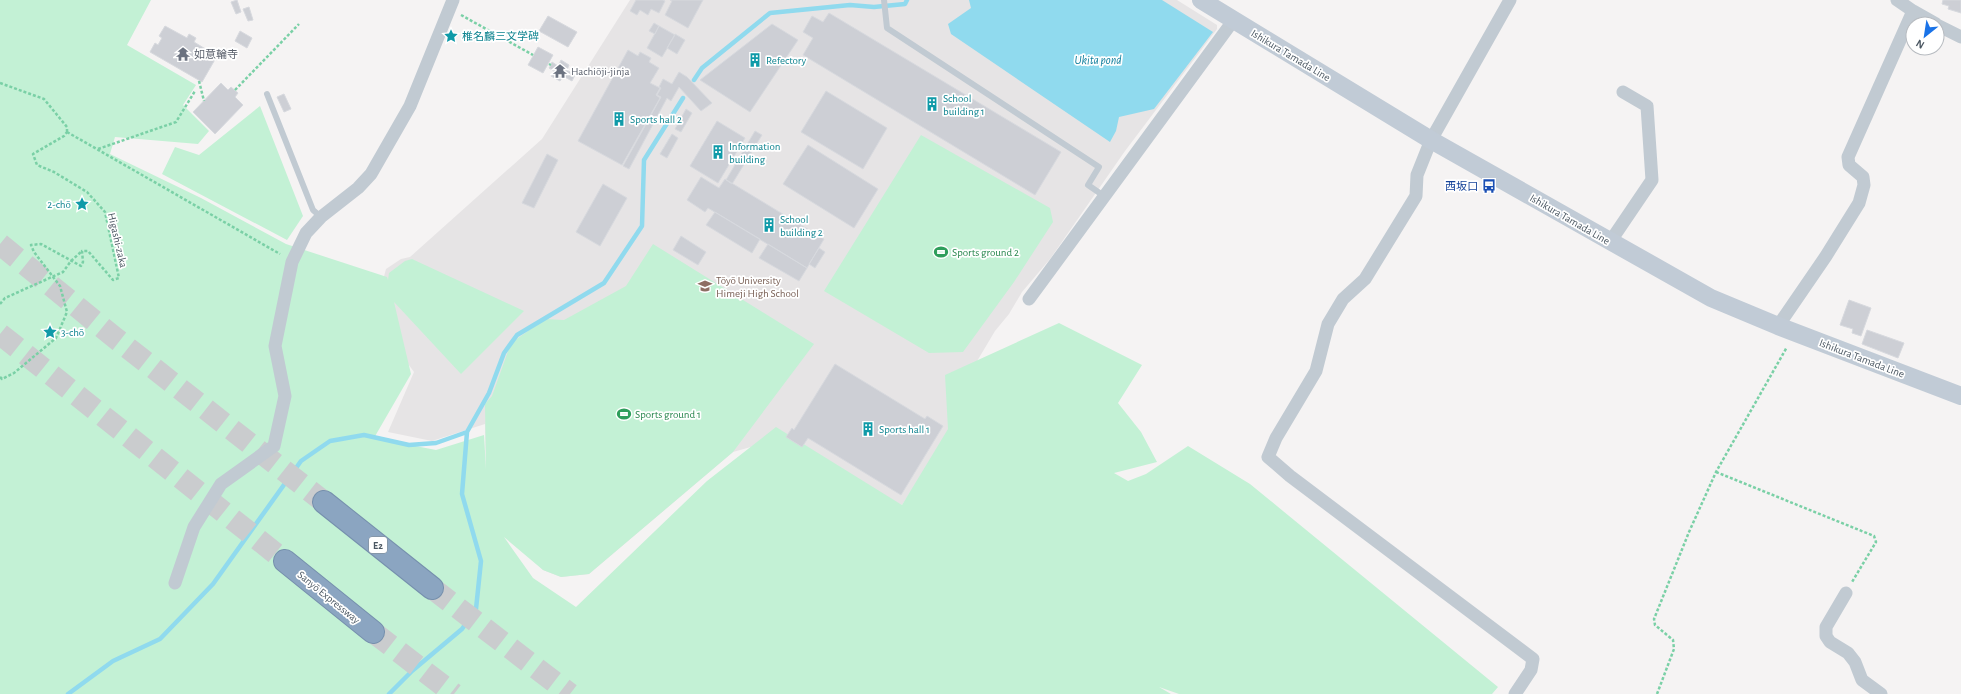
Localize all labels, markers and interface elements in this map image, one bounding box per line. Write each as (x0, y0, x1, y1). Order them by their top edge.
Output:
north arrow (1905, 16, 1945, 56)
place icon: 椎名麟三文学碑 (443, 28, 459, 44)
street label: Ishikura Tamada Line (1249, 28, 1332, 83)
place label: 椎名麟三文学碑 (462, 30, 539, 42)
text: N (1914, 38, 1926, 51)
temple icon: 如意輪寺 (175, 46, 191, 62)
place label: 如意輪寺 (194, 48, 238, 60)
building icon: Refectory (747, 52, 763, 68)
water label: Ukita pond (1074, 54, 1122, 67)
place label: Refectory (766, 55, 807, 66)
temple icon: Hachiōji-jinja (552, 63, 568, 79)
place label: Hachiōji-jinja (571, 66, 630, 77)
place label: School building 1 (943, 93, 985, 117)
building icon: School building 1 (924, 96, 940, 112)
building icon: Sports hall 2 (611, 111, 627, 127)
place label: Sports hall 2 (630, 114, 682, 125)
place label: Information building (729, 141, 780, 165)
building icon: Information building (710, 144, 726, 160)
bus stop icon: 西坂口 (1481, 178, 1497, 194)
place label: 西坂口 (1445, 181, 1478, 192)
street label: Ishikura Tamada Line (1528, 192, 1612, 247)
place icon: 2-chō (74, 196, 90, 212)
place label: 2-chō (47, 199, 71, 210)
street label: Higashi-zaka (106, 212, 129, 269)
place label: School building 2 (780, 214, 823, 238)
building icon: School building 2 (761, 217, 777, 233)
sports icon: Sports ground 2 (933, 244, 949, 260)
place label: Sports ground 2 (952, 247, 1019, 258)
place label: Tōyō University Himeji High School (716, 275, 799, 299)
school or university icon: Tōyō University Himeji High School (697, 278, 713, 294)
place icon: 3-chō (42, 324, 58, 340)
place label: 3-chō (61, 327, 84, 338)
street label: Ishikura Tamada Line (1818, 337, 1906, 380)
sports icon: Sports ground 1 (616, 406, 632, 422)
place label: Sports ground 1 (635, 409, 701, 420)
building icon: Sports hall 1 (860, 421, 876, 437)
place label: Sports hall 1 (879, 424, 930, 435)
road number: E2 (369, 537, 387, 553)
street label: Sanyō Expressway (296, 569, 362, 626)

